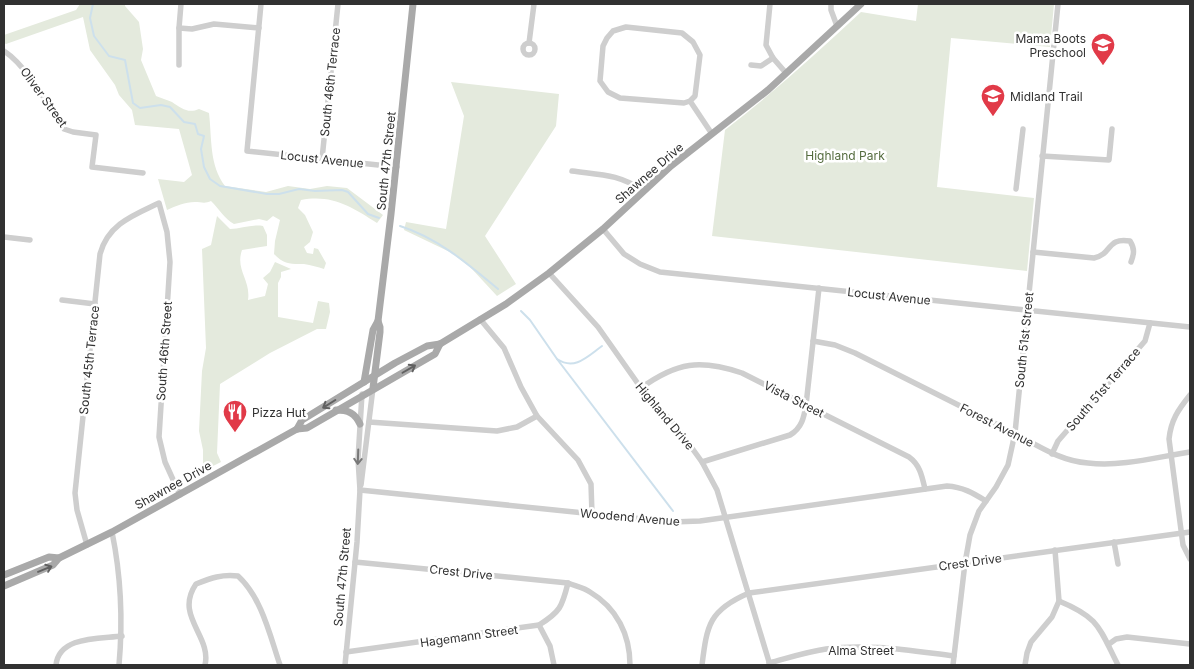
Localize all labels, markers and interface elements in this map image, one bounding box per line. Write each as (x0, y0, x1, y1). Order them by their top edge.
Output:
street label: South 46th Terrace (317, 27, 343, 137)
place label: Mama Boots Preschool (1015, 31, 1086, 60)
school or university icon: Mama Boots Preschool (1090, 32, 1116, 66)
street label: Oliver Street (17, 64, 71, 130)
school or university icon: Midland Trail (980, 83, 1006, 117)
place label: Midland Trail (1010, 89, 1083, 104)
street label: South 47th Street (373, 111, 399, 211)
street label: Shawnee Drive (612, 139, 686, 207)
street label: Locust Avenue (280, 147, 364, 171)
park label: Highland Park (805, 148, 885, 163)
street label: Locust Avenue (847, 284, 931, 308)
street label: South 51st Street (1012, 291, 1036, 389)
street label: South 46th Street (153, 301, 175, 401)
street label: South 45th Terrace (76, 305, 102, 415)
street label: South 51st Terrace (1063, 344, 1143, 434)
one-way arrow (401, 363, 415, 373)
street label: Vista Street (761, 377, 827, 421)
street label: Highland Drive (632, 379, 698, 453)
restaurant icon: Pizza Hut (222, 399, 248, 433)
one-way arrow (322, 399, 336, 409)
street label: Forest Avenue (958, 400, 1036, 450)
place label: Pizza Hut (252, 405, 306, 420)
one-way arrow (353, 448, 363, 464)
street label: Shawnee Drive (132, 458, 214, 512)
street label: Woodend Avenue (580, 505, 680, 529)
street label: South 47th Street (330, 527, 354, 627)
street label: Crest Drive (938, 550, 1002, 574)
street label: Crest Drive (429, 561, 493, 583)
one-way arrow (37, 564, 52, 573)
street label: Hagemann Street (419, 622, 519, 650)
street label: Alma Street (828, 643, 894, 658)

